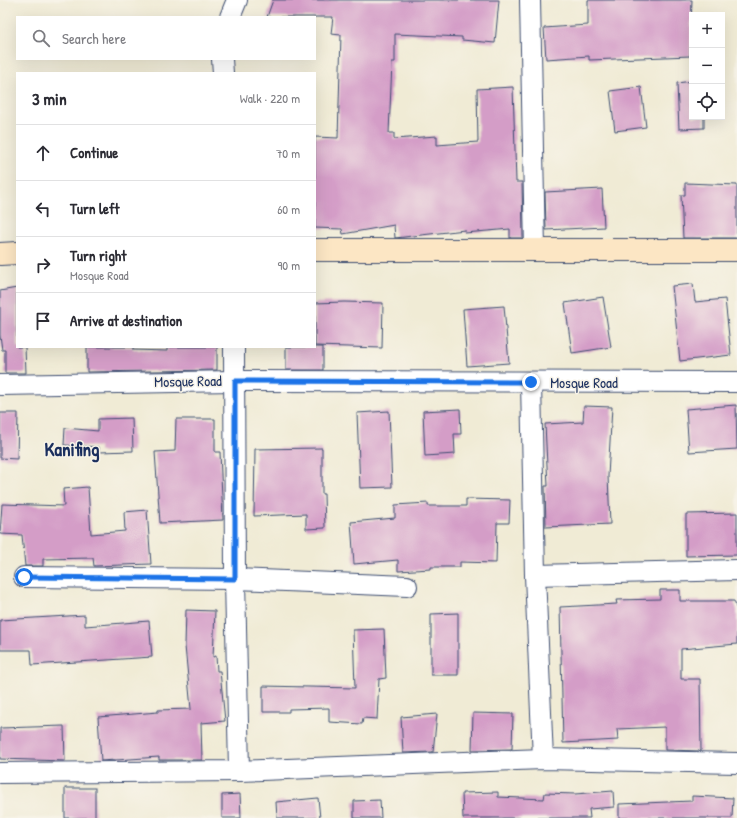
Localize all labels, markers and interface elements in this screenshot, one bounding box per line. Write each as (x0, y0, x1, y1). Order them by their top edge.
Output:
map controls (689, 12, 725, 120)
button: + (689, 12, 725, 48)
search box (16, 16, 316, 60)
icon: search (30, 27, 52, 49)
text: Search here (62, 28, 126, 49)
button: − (689, 48, 725, 84)
button: locate (689, 84, 725, 120)
text: 3 min (32, 87, 67, 110)
text: Walk · 220 m (240, 89, 300, 107)
icon: ahead (32, 142, 54, 164)
text: Continue (70, 142, 118, 163)
text: 70 m (276, 144, 300, 162)
icon: left (32, 198, 54, 220)
text: Turn left (70, 198, 120, 219)
text: 60 m (277, 200, 300, 218)
text: Turn right (70, 245, 126, 266)
icon: right (32, 254, 54, 276)
text: 90 m (278, 256, 300, 274)
text: Mosque Road (70, 266, 129, 284)
icon: arrive (32, 310, 54, 332)
text: Arrive at destination (70, 310, 182, 331)
street label: Mosque Road (154, 370, 222, 392)
street label: Mosque Road (550, 372, 618, 393)
route end (522, 373, 540, 391)
district label: Kanifing (45, 436, 100, 463)
route start (15, 568, 33, 586)

